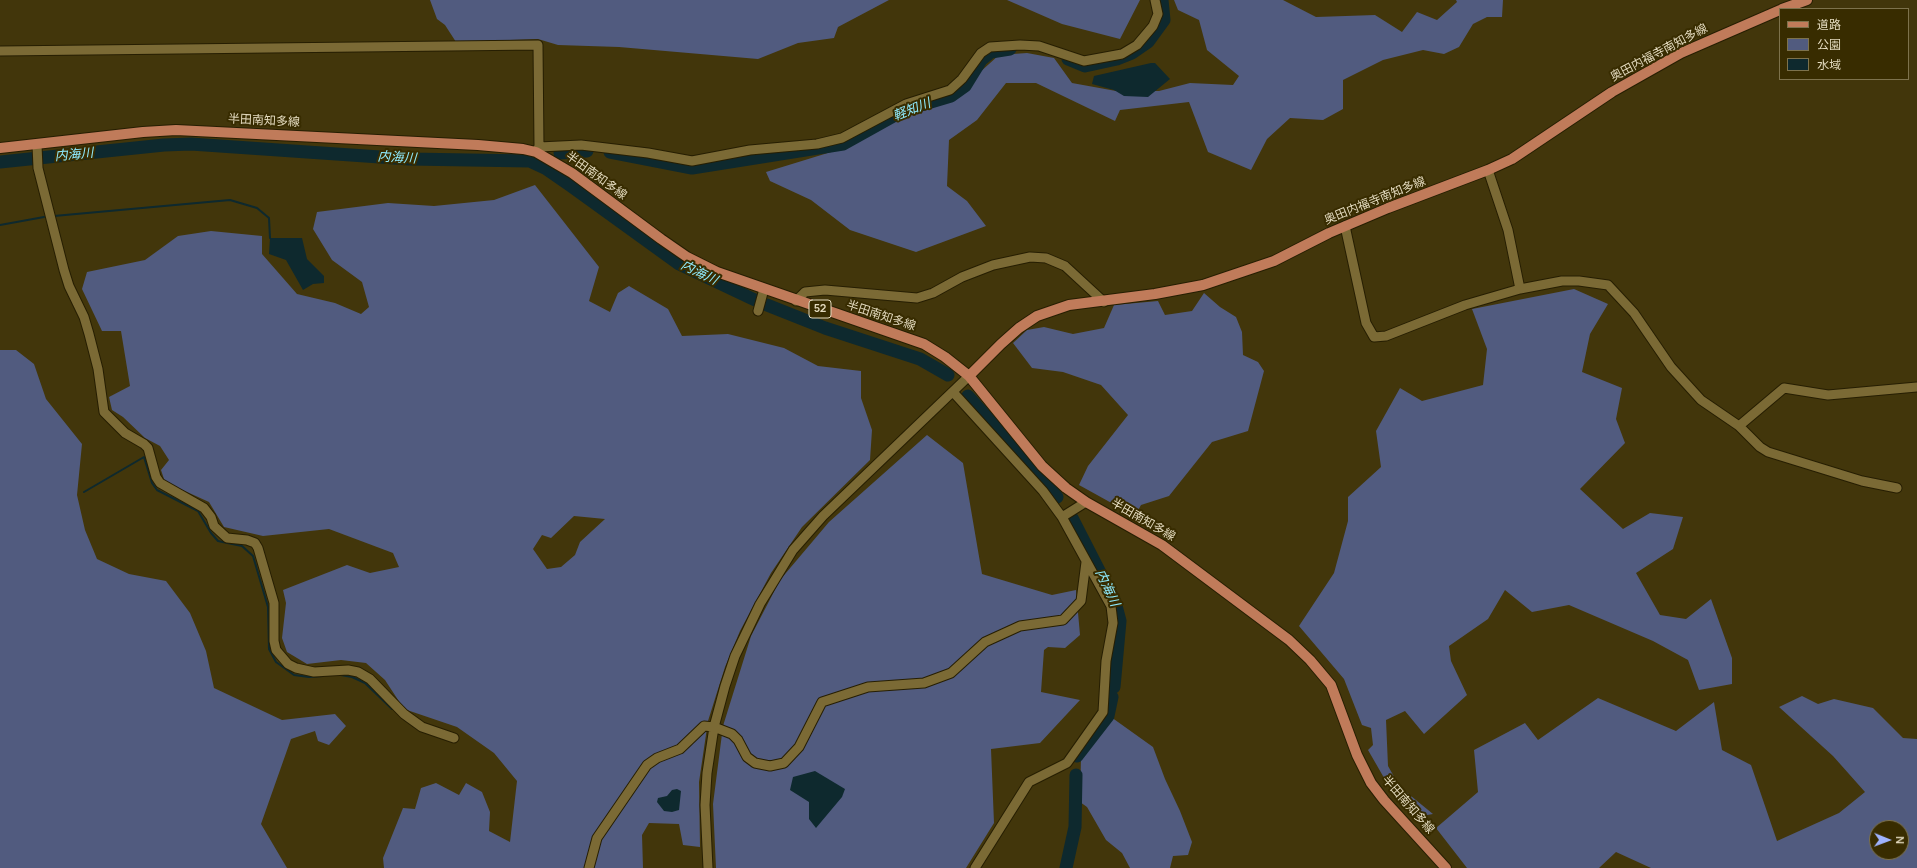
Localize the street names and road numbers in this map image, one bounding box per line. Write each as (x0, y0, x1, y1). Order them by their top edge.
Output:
street label: 奥田内福寺南知多線 (1608, 21, 1710, 85)
street label: 半田南知多線 (228, 112, 300, 130)
street label: 半田南知多線 (563, 149, 629, 203)
street label: 奥田内福寺南知多線 (1322, 174, 1428, 228)
street label: 半田南知多線 (845, 298, 917, 334)
road number: 52 (809, 300, 831, 318)
street label: 半田南知多線 (1108, 496, 1178, 544)
street label: 半田南知多線 (1379, 773, 1437, 837)

